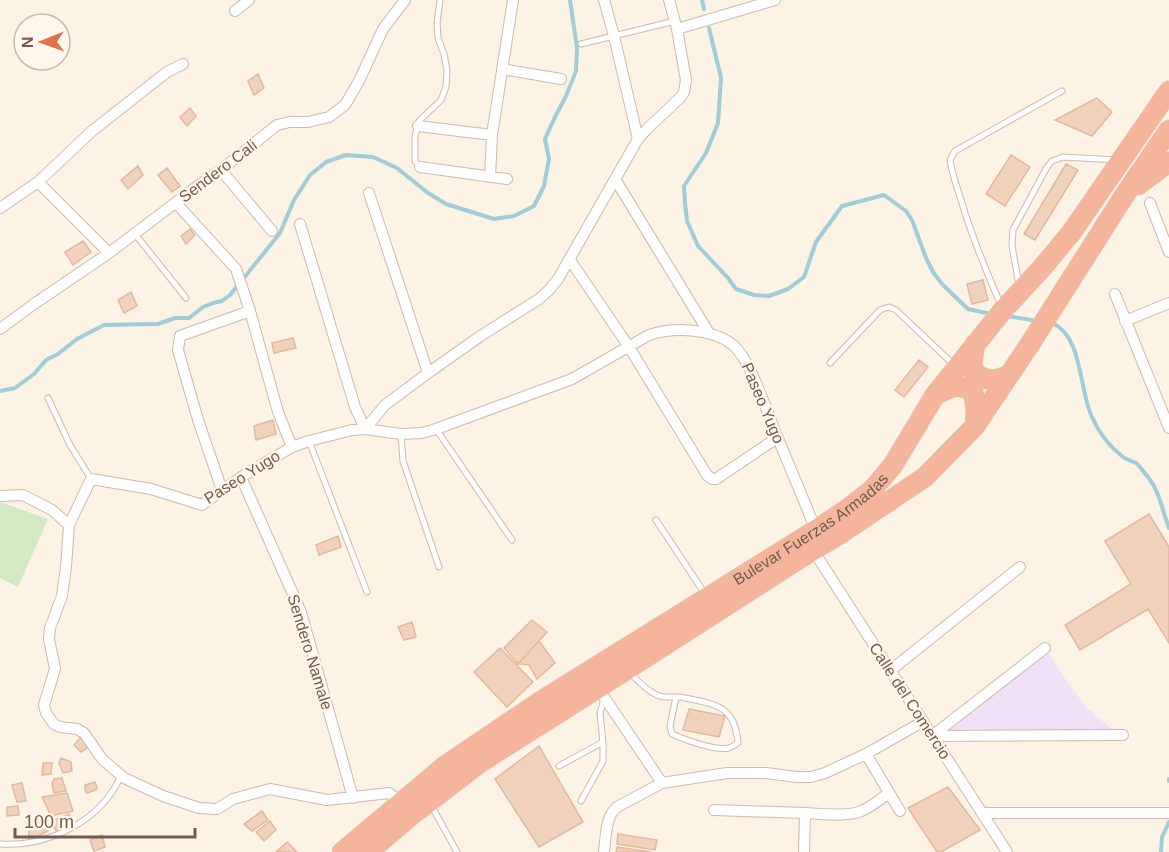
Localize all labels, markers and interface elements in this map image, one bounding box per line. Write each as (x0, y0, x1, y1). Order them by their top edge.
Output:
north arrow (12, 12, 72, 72)
text: N (19, 36, 36, 48)
street label: Sendero Cali (176, 136, 260, 206)
street label: Paseo Yugo (738, 360, 788, 446)
street label: Paseo Yugo (201, 447, 283, 507)
street label: Bulevar Fuerzas Armadas (730, 470, 891, 588)
street label: Sendero Namale (284, 592, 336, 712)
street label: Calle del Comercio (866, 640, 954, 762)
scale bar (15, 801, 195, 839)
text: 100 m (24, 812, 74, 832)

